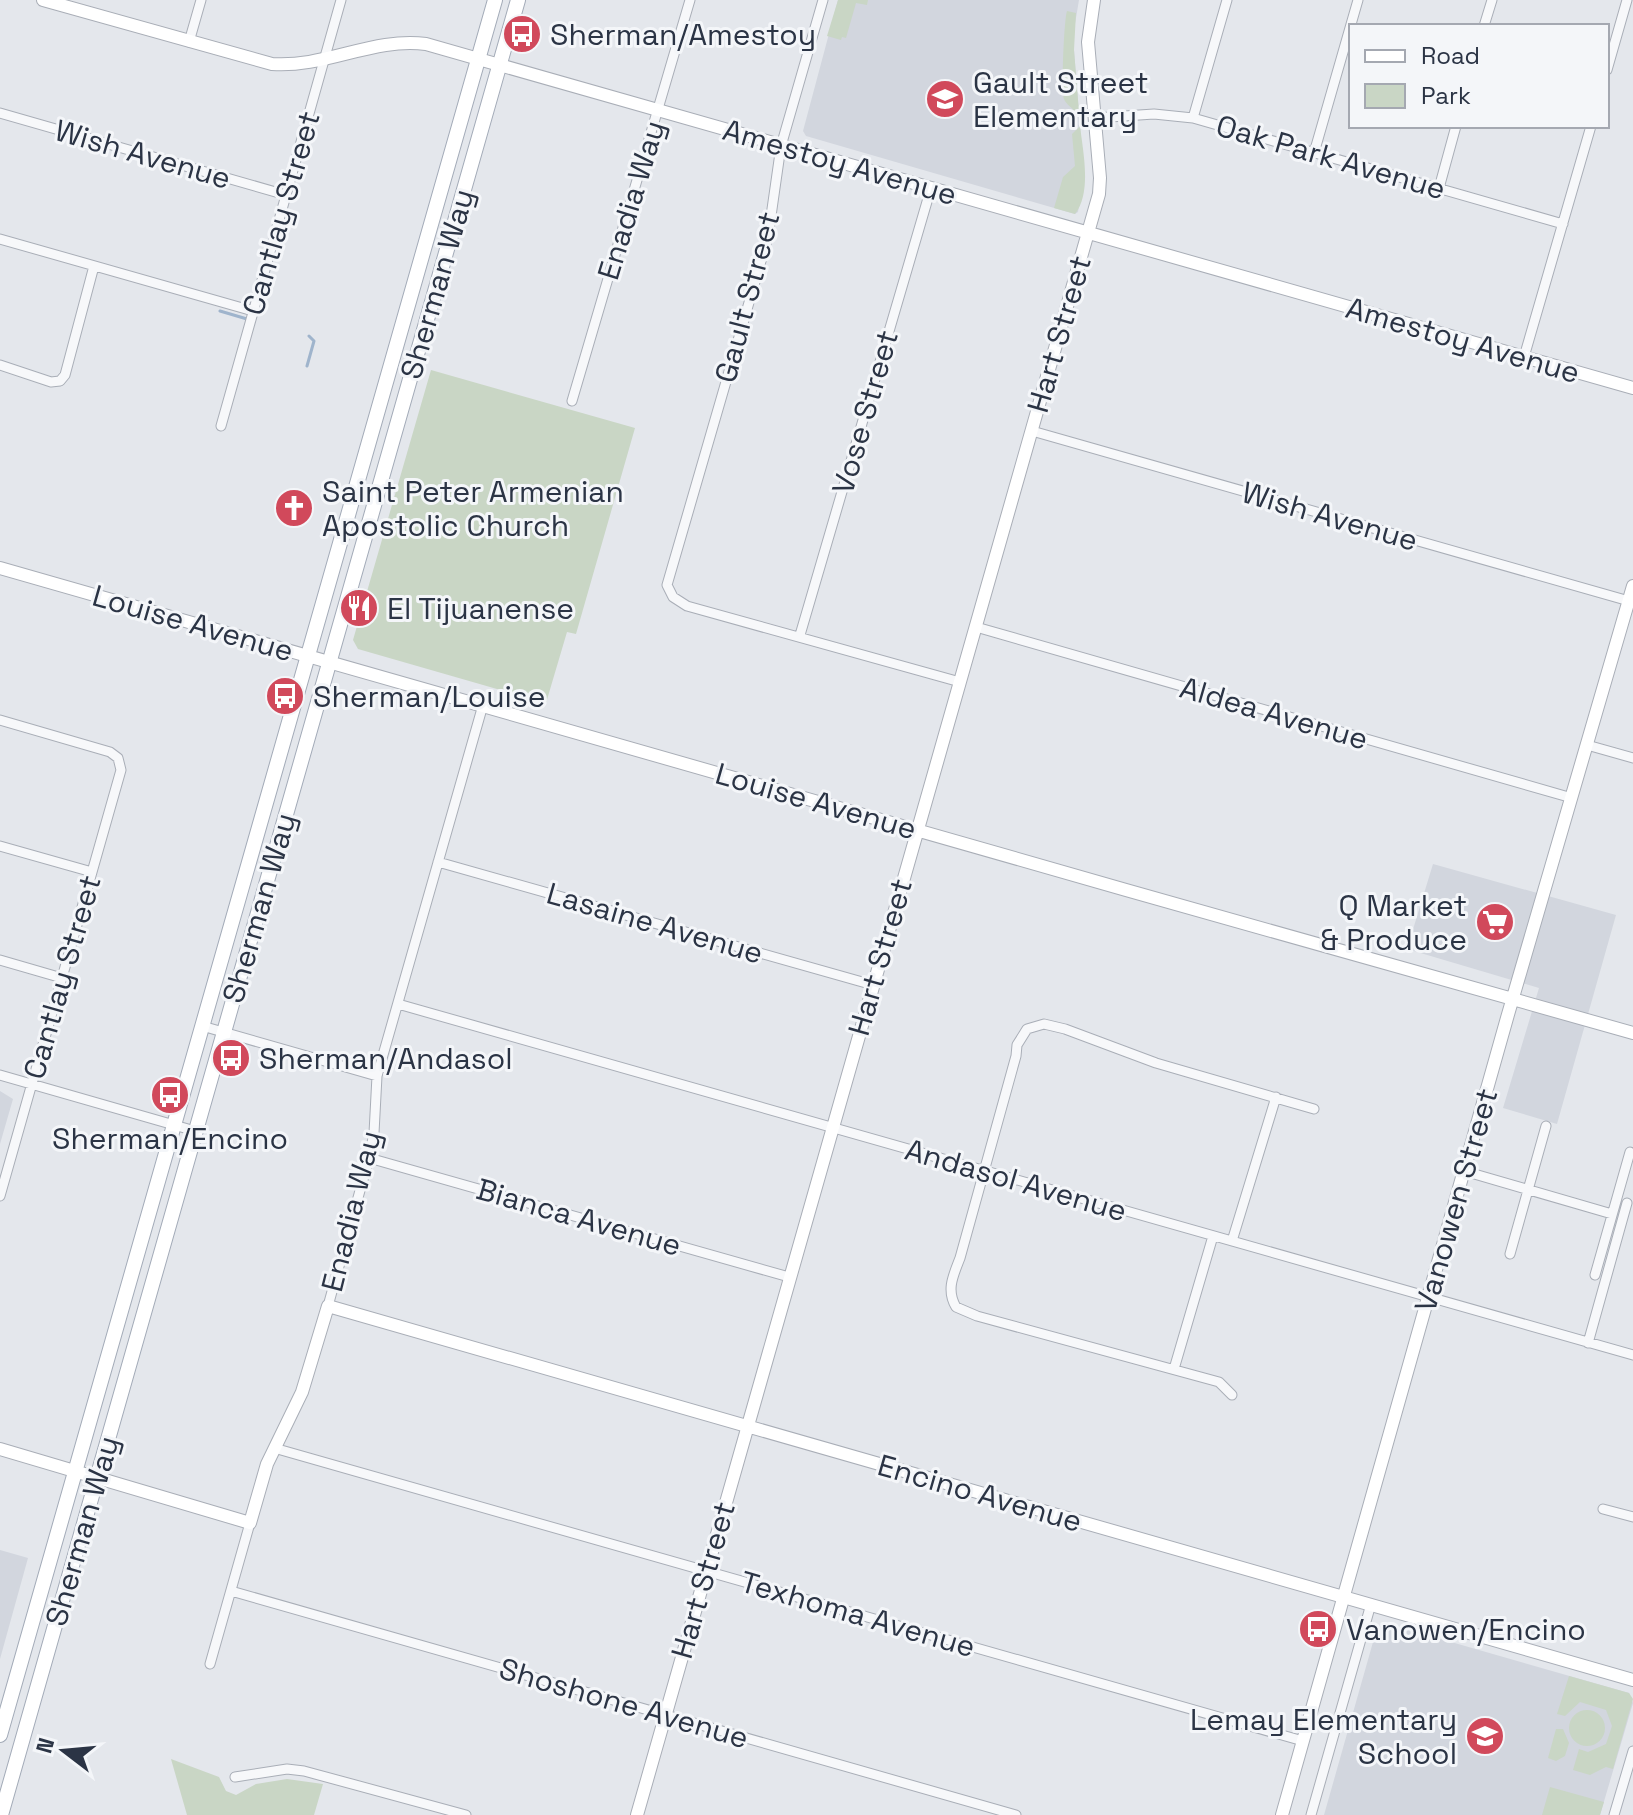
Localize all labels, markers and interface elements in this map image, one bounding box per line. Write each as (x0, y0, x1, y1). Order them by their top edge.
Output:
bus stop icon: Sherman/Amestoy (501, 13, 543, 55)
place label: Sherman/Amestoy (550, 15, 816, 54)
legend (1349, 24, 1609, 128)
text: Road (1421, 40, 1480, 71)
place label: Gault Street Elementary (973, 63, 1149, 136)
school or university icon: Gault Street Elementary (924, 78, 966, 120)
text: Park (1421, 80, 1471, 111)
street label: Oak Park Avenue (1212, 106, 1450, 208)
street label: Cantlay Street (233, 107, 329, 319)
street label: Wish Avenue (51, 110, 235, 198)
street label: Amestoy Avenue (719, 110, 961, 214)
street label: Enadia Way (588, 116, 674, 284)
street label: Sherman Way (391, 184, 483, 384)
street label: Gault Street (705, 207, 789, 387)
street label: Hart Street (1018, 251, 1100, 417)
street label: Amestoy Avenue (1342, 288, 1584, 392)
street label: Vose Street (823, 325, 907, 499)
place label: Saint Peter Armenian Apostolic Church (322, 472, 624, 545)
street label: Wish Avenue (1238, 472, 1422, 560)
church icon: Saint Peter Armenian Apostolic Church (273, 487, 315, 529)
street label: Louise Avenue (88, 576, 298, 670)
restaurant icon: El Tijuanense (338, 587, 380, 629)
place label: El Tijuanense (387, 589, 574, 628)
street label: Aldea Avenue (1175, 668, 1373, 758)
bus stop icon: Sherman/Louise (264, 675, 306, 717)
place label: Sherman/Louise (313, 677, 545, 716)
street label: Louise Avenue (711, 754, 921, 848)
street label: Sherman Way (213, 808, 305, 1008)
street label: Cantlay Street (14, 871, 110, 1083)
street label: Lasaine Avenue (542, 873, 768, 973)
street label: Hart Street (839, 874, 921, 1040)
place label: Q Market & Produce (1320, 886, 1467, 959)
supermarket icon: Q Market & Produce (1474, 901, 1516, 943)
bus stop icon: Sherman/Andasol (210, 1037, 252, 1079)
place label: Sherman/Andasol (259, 1039, 513, 1078)
bus stop icon: Sherman/Encino (149, 1074, 191, 1116)
street label: Vanowen Street (1405, 1084, 1507, 1316)
place label: Sherman/Encino (52, 1119, 288, 1158)
street label: Enadia Way (312, 1126, 390, 1296)
street label: Andasol Avenue (901, 1130, 1131, 1230)
street label: Bianca Avenue (472, 1169, 686, 1265)
street label: Sherman Way (36, 1431, 128, 1631)
street label: Encino Avenue (873, 1445, 1087, 1541)
street label: Hart Street (662, 1497, 744, 1663)
street label: Texhoma Avenue (736, 1562, 980, 1666)
bus stop icon: Vanowen/Encino (1297, 1608, 1339, 1650)
place label: Vanowen/Encino (1346, 1610, 1586, 1649)
street label: Shoshone Avenue (495, 1649, 753, 1757)
place label: Lemay Elementary School (1190, 1700, 1457, 1773)
north arrow (24, 1711, 104, 1791)
school or university icon: Lemay Elementary School (1464, 1715, 1506, 1757)
text: N (29, 1735, 60, 1756)

